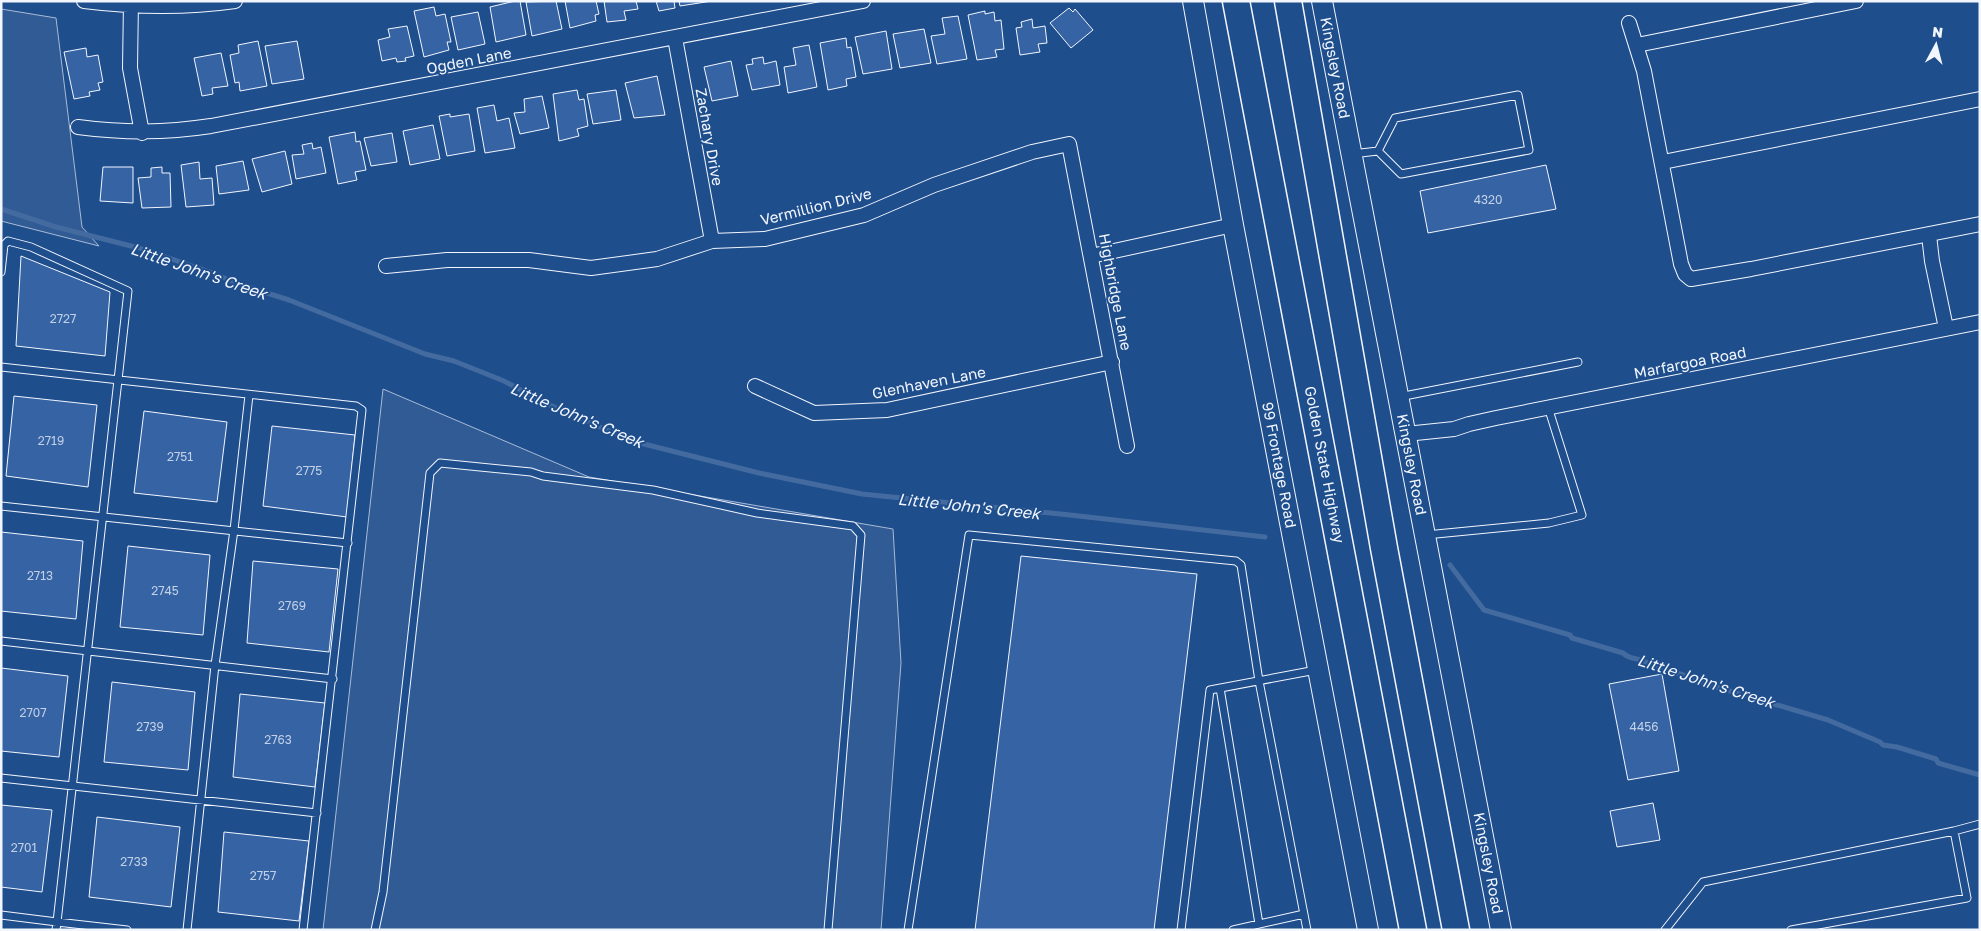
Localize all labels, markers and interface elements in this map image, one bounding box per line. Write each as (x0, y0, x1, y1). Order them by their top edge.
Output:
street label: Kingsley Road (1317, 15, 1354, 120)
north arrow (1911, 20, 1961, 70)
text: N (1931, 23, 1944, 41)
street label: Ogden Lane (425, 43, 513, 77)
street label: Zachary Drive (693, 87, 727, 187)
street label: Vermillion Drive (758, 183, 873, 229)
house number: 4320 (1474, 192, 1502, 207)
street label: Highbridge Lane (1096, 232, 1136, 352)
water label: Little John's Creek (128, 238, 272, 304)
house number: 2727 (50, 311, 76, 326)
street label: Marfargoa Road (1632, 342, 1748, 382)
street label: Glenhaven Lane (870, 362, 987, 402)
water label: Little John's Creek (507, 378, 648, 453)
street label: Golden State Highway (1302, 384, 1349, 545)
street label: 99 Frontage Road (1259, 401, 1301, 529)
street label: Kingsley Road (1394, 412, 1431, 516)
house number: 2719 (38, 433, 64, 448)
house number: 2751 (167, 449, 193, 464)
house number: 2775 (296, 463, 322, 478)
water label: Little John's Creek (897, 489, 1043, 524)
house number: 2713 (27, 568, 53, 583)
house number: 2745 (151, 583, 179, 598)
house number: 2769 (278, 598, 306, 613)
water label: Little John's Creek (1635, 649, 1779, 713)
house number: 2707 (19, 705, 47, 720)
house number: 2739 (136, 719, 164, 734)
house number: 4456 (1630, 719, 1658, 734)
house number: 2763 (264, 732, 292, 747)
street label: Kingsley Road (1471, 811, 1508, 915)
house number: 2701 (11, 840, 37, 855)
house number: 2733 (120, 854, 148, 869)
house number: 2757 (250, 868, 276, 883)

